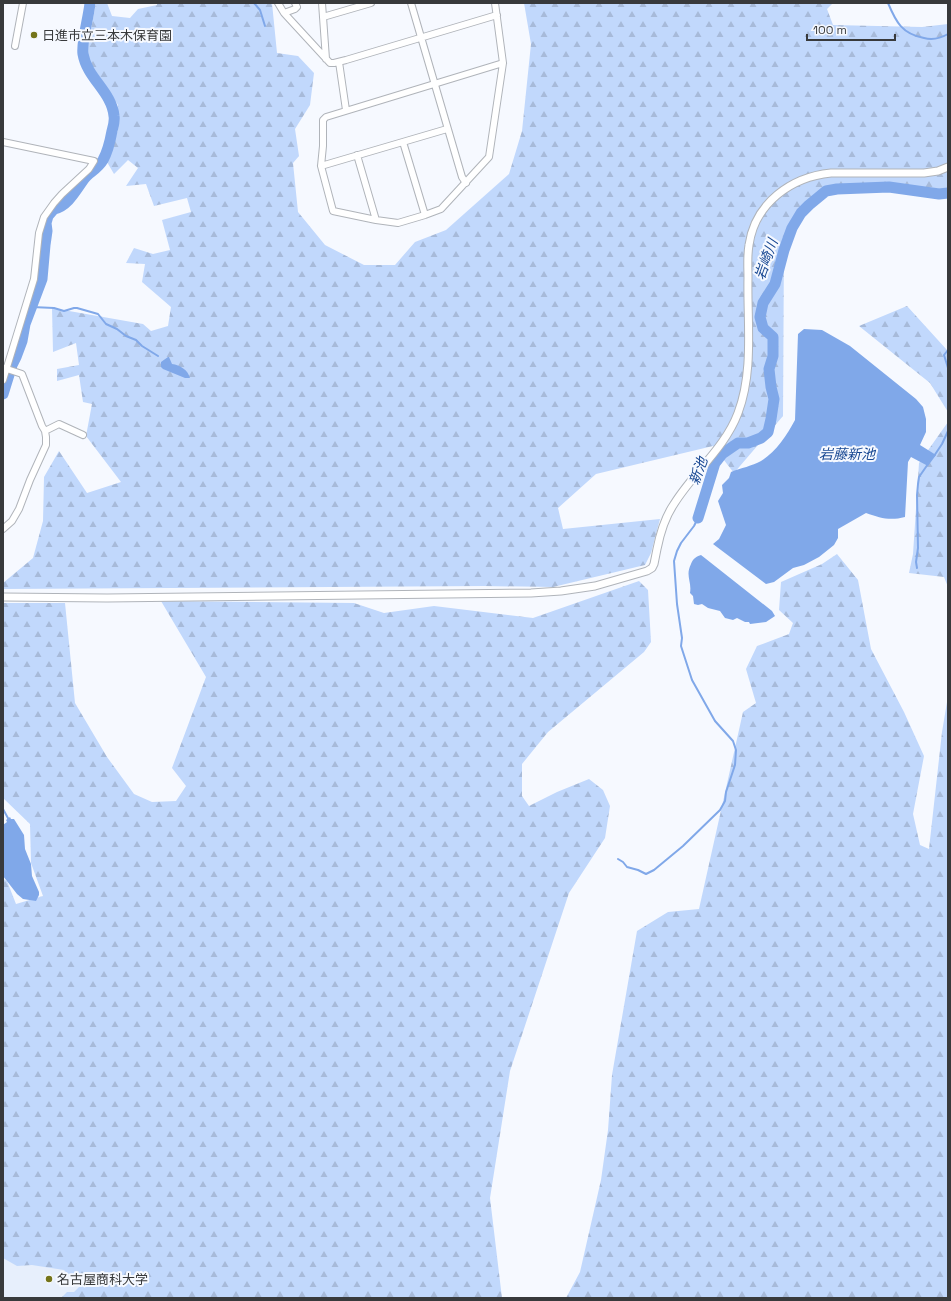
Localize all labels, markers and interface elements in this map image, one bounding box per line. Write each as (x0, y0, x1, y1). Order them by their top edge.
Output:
scale bar (807, 16, 895, 42)
text: 100 m (813, 22, 847, 38)
place label: 日進市立三本木保育園 (42, 27, 172, 44)
marker: 日進市立三本木保育園 (29, 30, 39, 40)
water label: 岩崎川 (750, 234, 782, 282)
water label: 岩藤新池 (819, 445, 877, 463)
water label: 新池 (685, 453, 712, 487)
place label: 名古屋商科大学 (57, 1271, 148, 1288)
marker: 名古屋商科大学 (44, 1274, 54, 1284)

